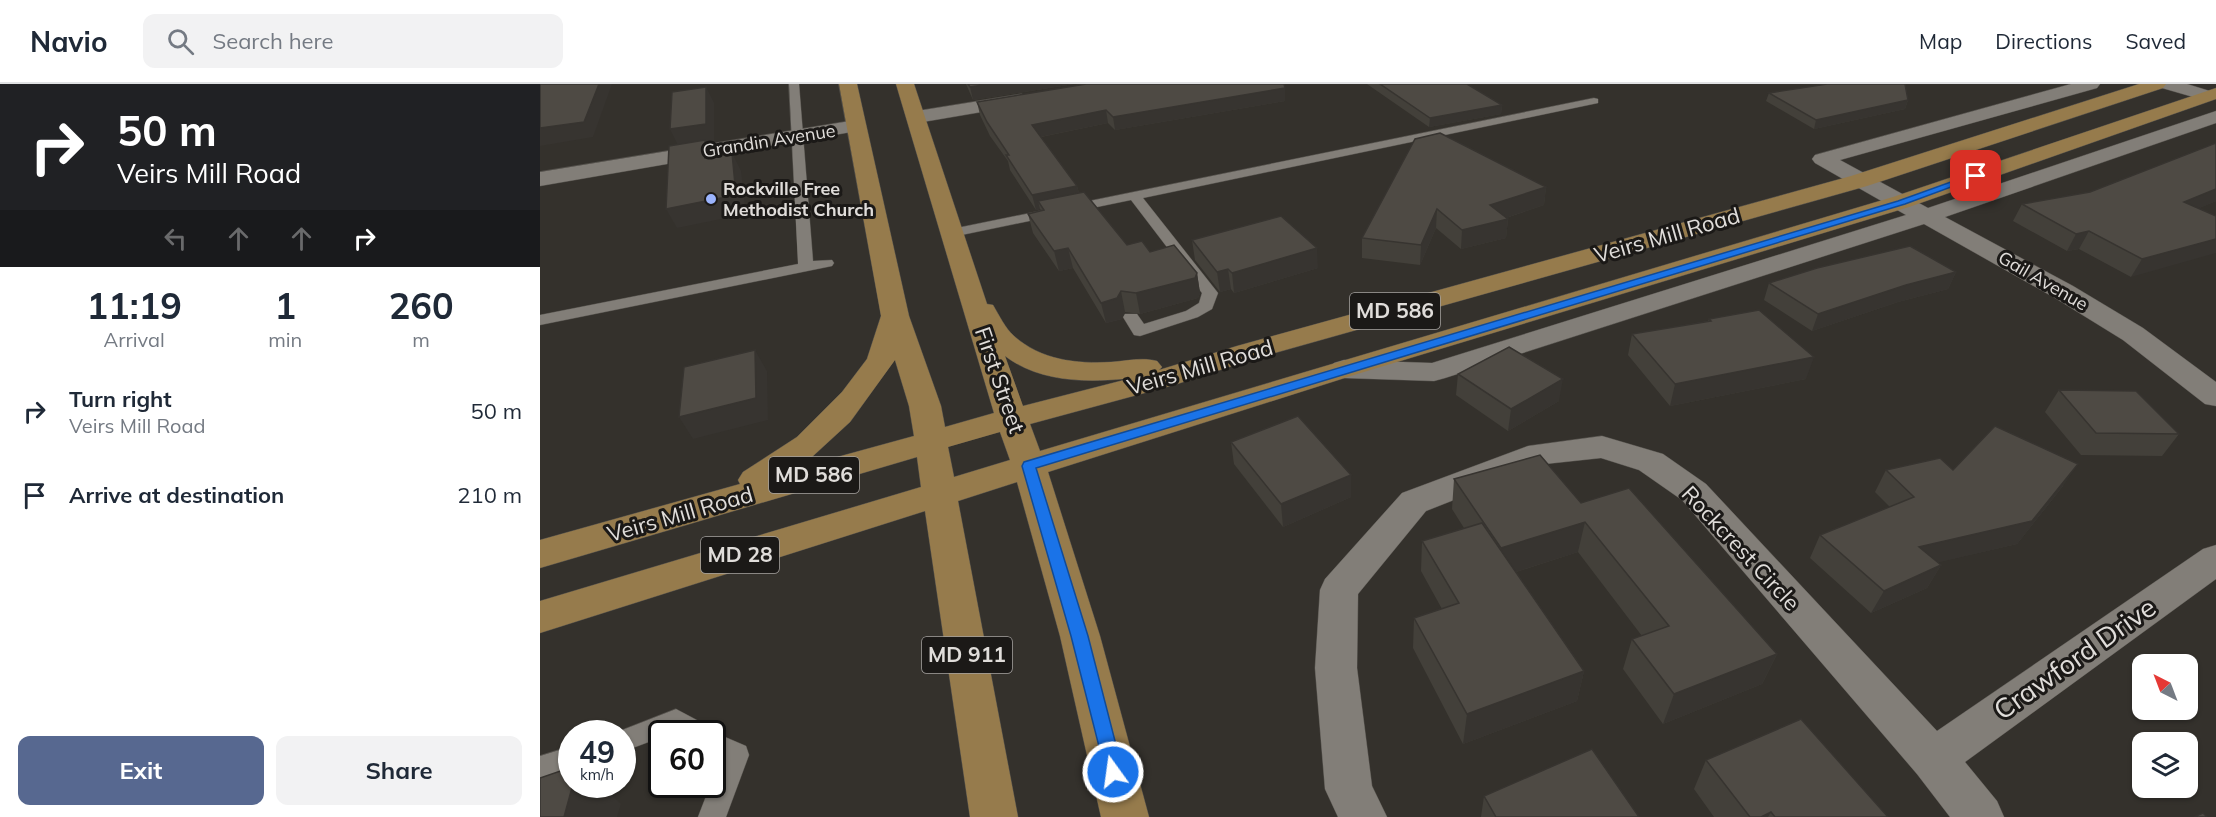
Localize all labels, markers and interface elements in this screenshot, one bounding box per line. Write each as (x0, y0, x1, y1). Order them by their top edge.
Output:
search box (143, 14, 563, 68)
text: Navio (30, 24, 107, 59)
icon: search (164, 25, 197, 58)
text: Search here (212, 27, 333, 55)
text: Map (1919, 28, 1962, 54)
text: Directions (1995, 28, 2092, 54)
text: Saved (2125, 28, 2186, 54)
text: 50 m (117, 104, 217, 157)
icon: right (18, 108, 96, 186)
street label: Grandin Avenue (701, 119, 837, 162)
pin (1950, 150, 2001, 201)
text: Veirs Mill Road (117, 156, 301, 190)
icon: arrive (1959, 159, 1992, 192)
place label: Rockville Free Methodist Church (723, 177, 874, 221)
marker: Rockville Free Methodist Church (704, 192, 718, 206)
street label: Veirs Mill Road (1591, 201, 1743, 269)
icon: left (159, 222, 192, 255)
icon: ahead (222, 222, 255, 255)
icon: ahead (285, 222, 318, 255)
icon: right (348, 222, 381, 255)
street label: Gail Avenue (1994, 246, 2092, 316)
text: 11:19 (86, 283, 182, 328)
text: 1 (274, 283, 296, 328)
text: 260 (389, 283, 454, 328)
road number: MD 586 (1350, 293, 1440, 329)
street label: First Street (969, 323, 1031, 437)
text: Arrival (104, 327, 165, 352)
text: min (268, 327, 302, 352)
text: m (412, 327, 430, 352)
street label: Veirs Mill Road (1124, 333, 1276, 401)
text: Turn right (69, 385, 172, 413)
icon: right (18, 395, 51, 428)
text: 50 m (471, 397, 522, 425)
text: Veirs Mill Road (69, 413, 205, 438)
road number: MD 586 (769, 457, 859, 493)
icon: arrive (18, 479, 51, 512)
street label: Veirs Mill Road (604, 480, 756, 548)
street label: Rockcrest Circle (1676, 480, 1806, 616)
text: Arrive at destination (69, 481, 284, 509)
text: 210 m (457, 481, 522, 509)
road number: MD 28 (701, 537, 779, 573)
street label: Crawford Drive (1987, 590, 2162, 727)
road number: MD 911 (922, 637, 1012, 673)
north arrow (2132, 654, 2198, 720)
map controls (2132, 654, 2198, 798)
speed limit sign: 60 (648, 720, 726, 798)
button: layers (2132, 732, 2198, 798)
text: 49 (579, 733, 615, 771)
button: Exit (18, 736, 264, 805)
button: Share (276, 736, 522, 805)
position arrow (1081, 740, 1145, 804)
text: km/h (580, 765, 614, 784)

